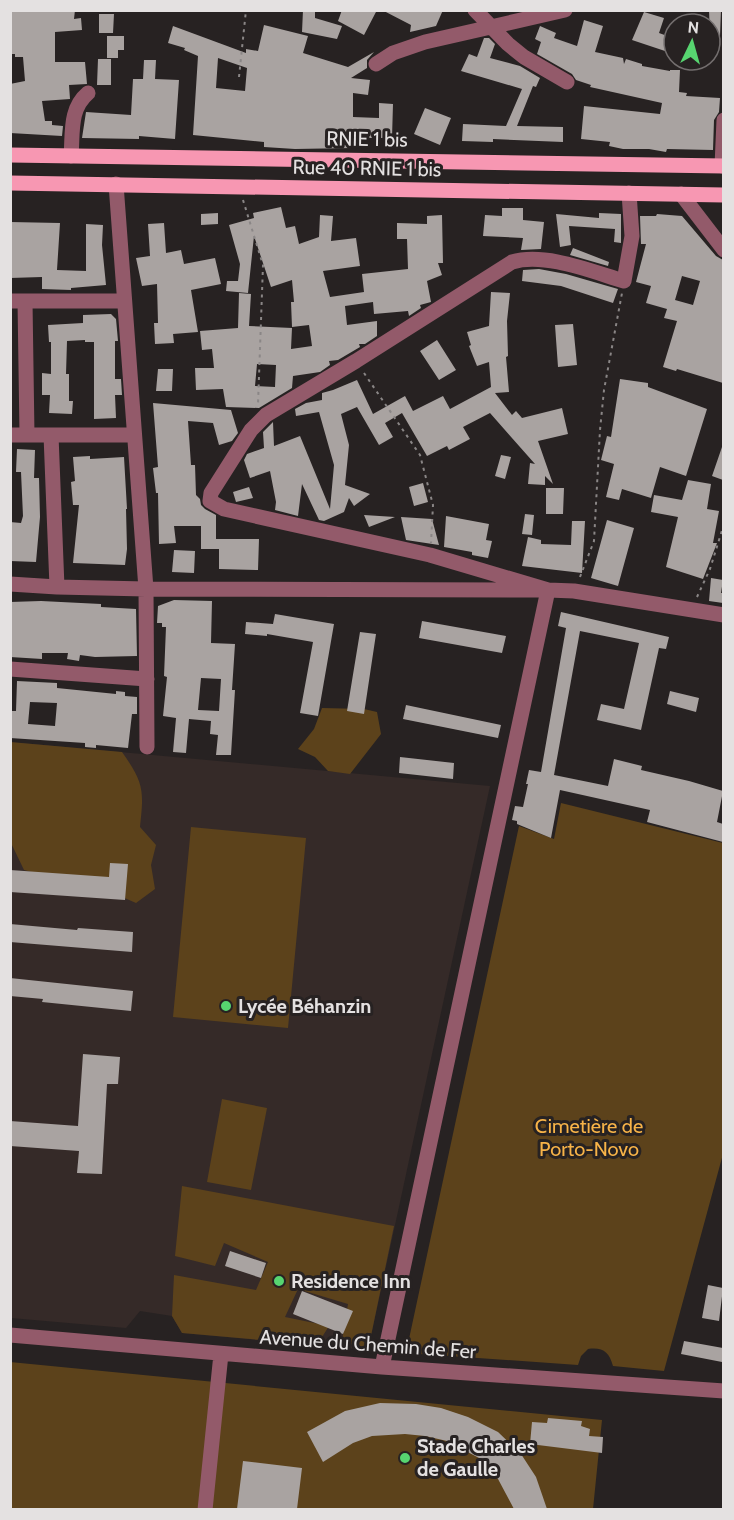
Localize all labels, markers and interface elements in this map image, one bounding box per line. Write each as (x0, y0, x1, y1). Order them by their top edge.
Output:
north arrow (662, 12, 722, 72)
text: N (687, 18, 700, 38)
street label: RNIE 1 bis (326, 126, 408, 152)
street label: Rue 40 RNIE 1 bis (293, 155, 441, 181)
place label: Lycée Béhanzin (238, 994, 371, 1018)
marker: Lycée Béhanzin (219, 999, 233, 1013)
park label: Cimetière de Porto-Novo (535, 1114, 643, 1161)
place label: Residence Inn (291, 1269, 411, 1293)
marker: Residence Inn (272, 1274, 286, 1288)
street label: Avenue du Chemin de Fer (259, 1324, 478, 1364)
place label: Stade Charles de Gaulle (417, 1434, 535, 1481)
marker: Stade Charles de Gaulle (398, 1451, 412, 1465)

